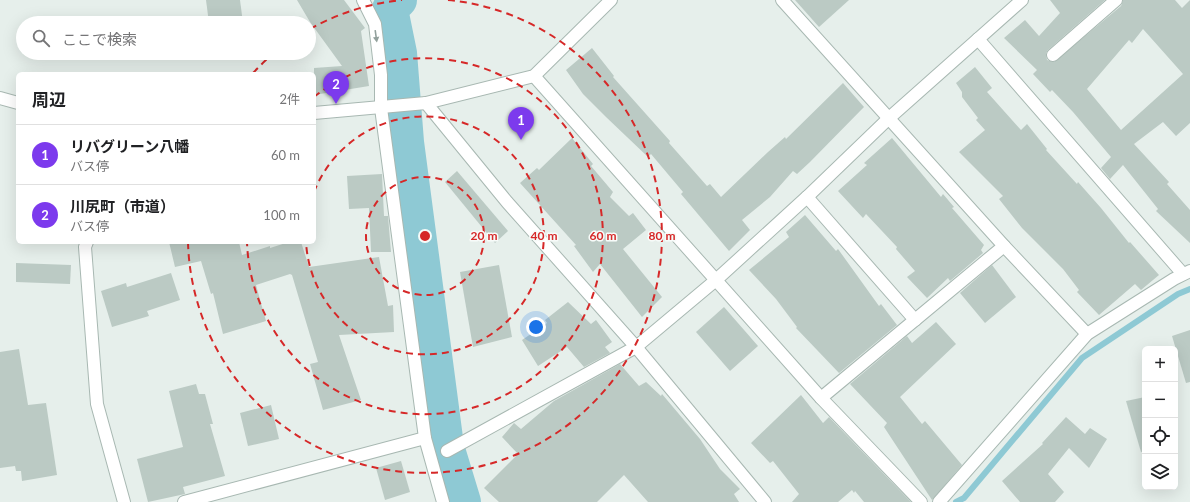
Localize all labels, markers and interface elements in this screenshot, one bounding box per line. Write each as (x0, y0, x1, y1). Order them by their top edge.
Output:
search box (16, 16, 316, 60)
icon: search (30, 27, 52, 49)
text: ここで検索 (62, 30, 137, 48)
one-way arrow (373, 30, 379, 42)
pin: 2 (323, 71, 349, 104)
text: 周辺 (32, 89, 66, 110)
text: 2件 (279, 91, 300, 107)
pin: 1 (508, 107, 534, 140)
text: リバグリーン八幡 (70, 137, 189, 155)
text: 1 (41, 147, 49, 163)
text: 60 m (271, 147, 300, 163)
text: バス停 (70, 158, 109, 174)
text: 川尻町（市道） (70, 197, 175, 215)
text: 2 (41, 207, 49, 223)
text: 100 m (263, 207, 300, 223)
text: バス停 (70, 218, 109, 234)
text: 20 m (471, 228, 497, 243)
text: 40 m (531, 228, 557, 243)
text: 60 m (590, 228, 616, 243)
text: 80 m (649, 228, 675, 243)
centre of rings (418, 229, 432, 243)
your location (526, 317, 546, 337)
map controls (1142, 346, 1178, 490)
button: + (1142, 346, 1178, 382)
button: − (1142, 382, 1178, 418)
button: locate (1142, 418, 1178, 454)
button: layers (1142, 454, 1178, 490)

